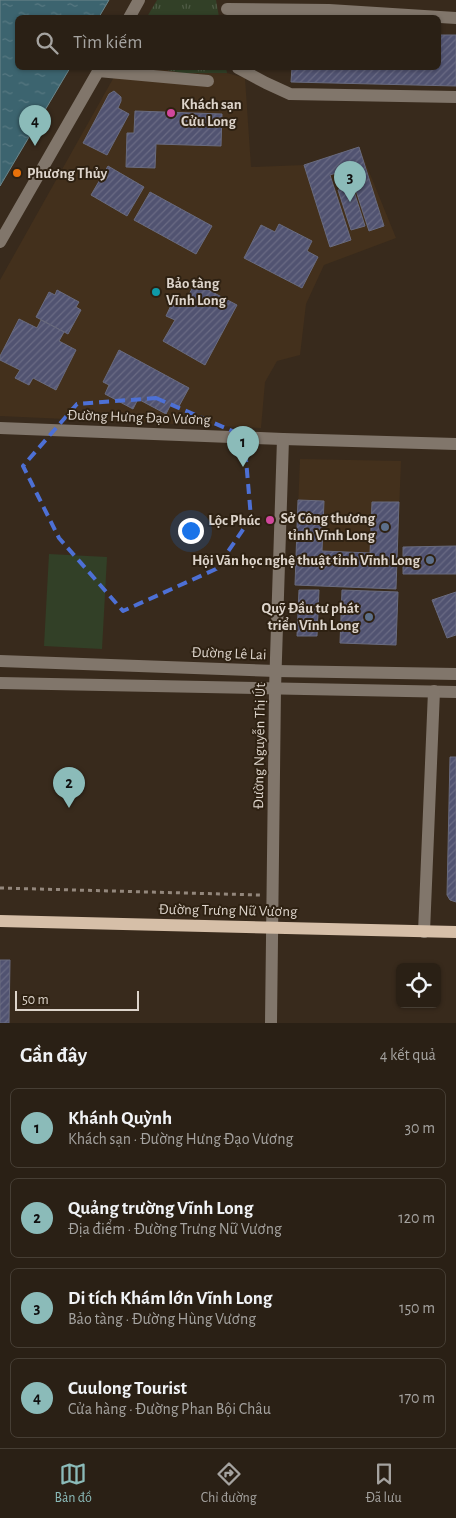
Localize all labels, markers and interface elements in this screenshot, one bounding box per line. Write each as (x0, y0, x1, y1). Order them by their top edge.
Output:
search box (15, 15, 441, 70)
icon: search (33, 29, 61, 57)
text: Tìm kiếm (73, 33, 142, 52)
place label: Khách sạn Cửu Long (181, 97, 242, 129)
pin: 4 (19, 105, 51, 146)
marker: Khách sạn Cửu Long (165, 107, 177, 119)
pin: 3 (334, 161, 366, 202)
place label: Phương Thủy (27, 166, 107, 181)
marker: Phương Thủy (11, 167, 23, 179)
place label: Bảo tàng Vĩnh Long (166, 276, 227, 308)
marker: Bảo tàng Vĩnh Long (150, 286, 162, 298)
street label: Đường Hưng Đạo Vương (67, 407, 212, 428)
pin: 1 (227, 426, 259, 467)
place label: Sở Công thương tỉnh Vĩnh Long (280, 511, 375, 543)
place label: Lộc Phúc (208, 513, 260, 528)
marker: Lộc Phúc (264, 514, 276, 526)
your location (178, 518, 204, 544)
marker: Sở Công thương tỉnh Vĩnh Long (379, 521, 391, 533)
place label: Hội Văn học nghệ thuật tỉnh Vĩnh Long (192, 553, 420, 568)
marker: Hội Văn học nghệ thuật tỉnh Vĩnh Long (424, 554, 436, 566)
place label: Quỹ Đầu tư phát triển Vĩnh Long (261, 601, 359, 633)
marker: Quỹ Đầu tư phát triển Vĩnh Long (363, 611, 375, 623)
street label: Đường Lê Lai (191, 645, 267, 662)
street label: Đường Nguyễn Thị Út (249, 683, 268, 809)
pin: 2 (53, 767, 85, 808)
street label: Đường Trưng Nữ Vương (159, 902, 298, 919)
map controls (396, 963, 441, 1008)
button: locate (396, 963, 441, 1008)
scale bar (15, 988, 139, 1011)
text: 50 m (22, 993, 49, 1007)
text: Gần đây (20, 1045, 87, 1066)
text: 4 kết quả (380, 1047, 436, 1063)
text: Khánh Quỳnh (68, 1109, 172, 1128)
text: 1 (34, 1120, 40, 1136)
text: 30 m (405, 1120, 435, 1136)
text: Khách sạn · Đường Hưng Đạo Vương (68, 1131, 293, 1147)
text: Quảng trường Vĩnh Long (68, 1199, 253, 1218)
text: 2 (33, 1210, 41, 1226)
text: 120 m (398, 1210, 435, 1226)
text: Địa điểm · Đường Trưng Nữ Vương (68, 1221, 282, 1237)
text: Di tích Khám lớn Vĩnh Long (68, 1289, 272, 1308)
text: 3 (34, 1300, 40, 1316)
text: 150 m (399, 1300, 435, 1316)
text: Bảo tàng · Đường Hùng Vương (68, 1311, 256, 1327)
text: Cuulong Tourist (68, 1379, 187, 1398)
text: 4 (33, 1390, 41, 1406)
text: 170 m (399, 1390, 435, 1406)
text: Cửa hàng · Đường Phan Bội Châu (68, 1401, 271, 1417)
tab: Bản đồ (54, 1460, 92, 1507)
tab: Chỉ đường (201, 1460, 257, 1507)
tab: Đã lưu (365, 1460, 402, 1507)

